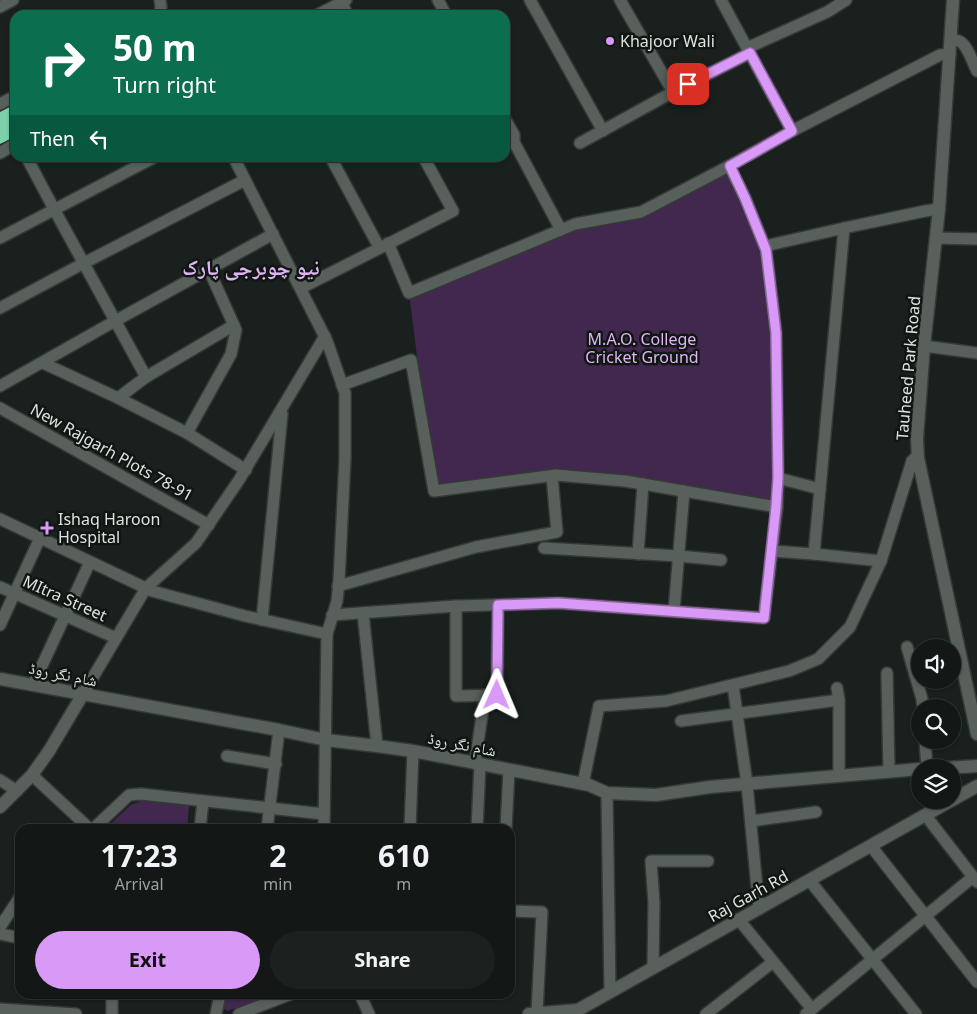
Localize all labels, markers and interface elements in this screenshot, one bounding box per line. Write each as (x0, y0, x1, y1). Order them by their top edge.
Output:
text: 50 m (113, 24, 196, 71)
icon: right (30, 30, 95, 95)
place label: Khajoor Wali (620, 30, 715, 52)
marker: Khajoor Wali (604, 35, 616, 47)
pin (667, 63, 709, 105)
text: Turn right (113, 69, 216, 99)
icon: arrive (674, 70, 702, 98)
icon: left (85, 125, 113, 153)
text: Then (30, 126, 75, 152)
district label: نیو چوبرجی پارک (182, 253, 320, 281)
street label: Tauheed Park Road (891, 295, 925, 441)
park label: M.A.O. College Cricket Ground (585, 328, 699, 368)
street label: New Rajgarh Plots 78-91 (27, 398, 197, 506)
place label: Ishaq Haroon Hospital (58, 508, 160, 548)
marker: Ishaq Haroon Hospital (40, 521, 54, 535)
street label: MItra Street (20, 570, 111, 626)
map controls (911, 639, 961, 809)
button: sound (911, 639, 961, 689)
street label: شام نگر روڈ (27, 657, 99, 691)
position arrow (470, 668, 522, 720)
button: search (911, 699, 961, 749)
street label: شام نگر روڈ (426, 727, 498, 761)
button: layers (911, 759, 961, 809)
text: 17:23 (101, 835, 178, 876)
text: 2 (269, 835, 286, 876)
text: 610 (378, 835, 429, 876)
street label: Raj Garh Rd (704, 865, 792, 927)
text: Arrival (115, 873, 164, 895)
text: min (263, 873, 292, 895)
text: m (396, 873, 411, 895)
button: Exit (35, 931, 260, 989)
button: Share (270, 931, 495, 989)

